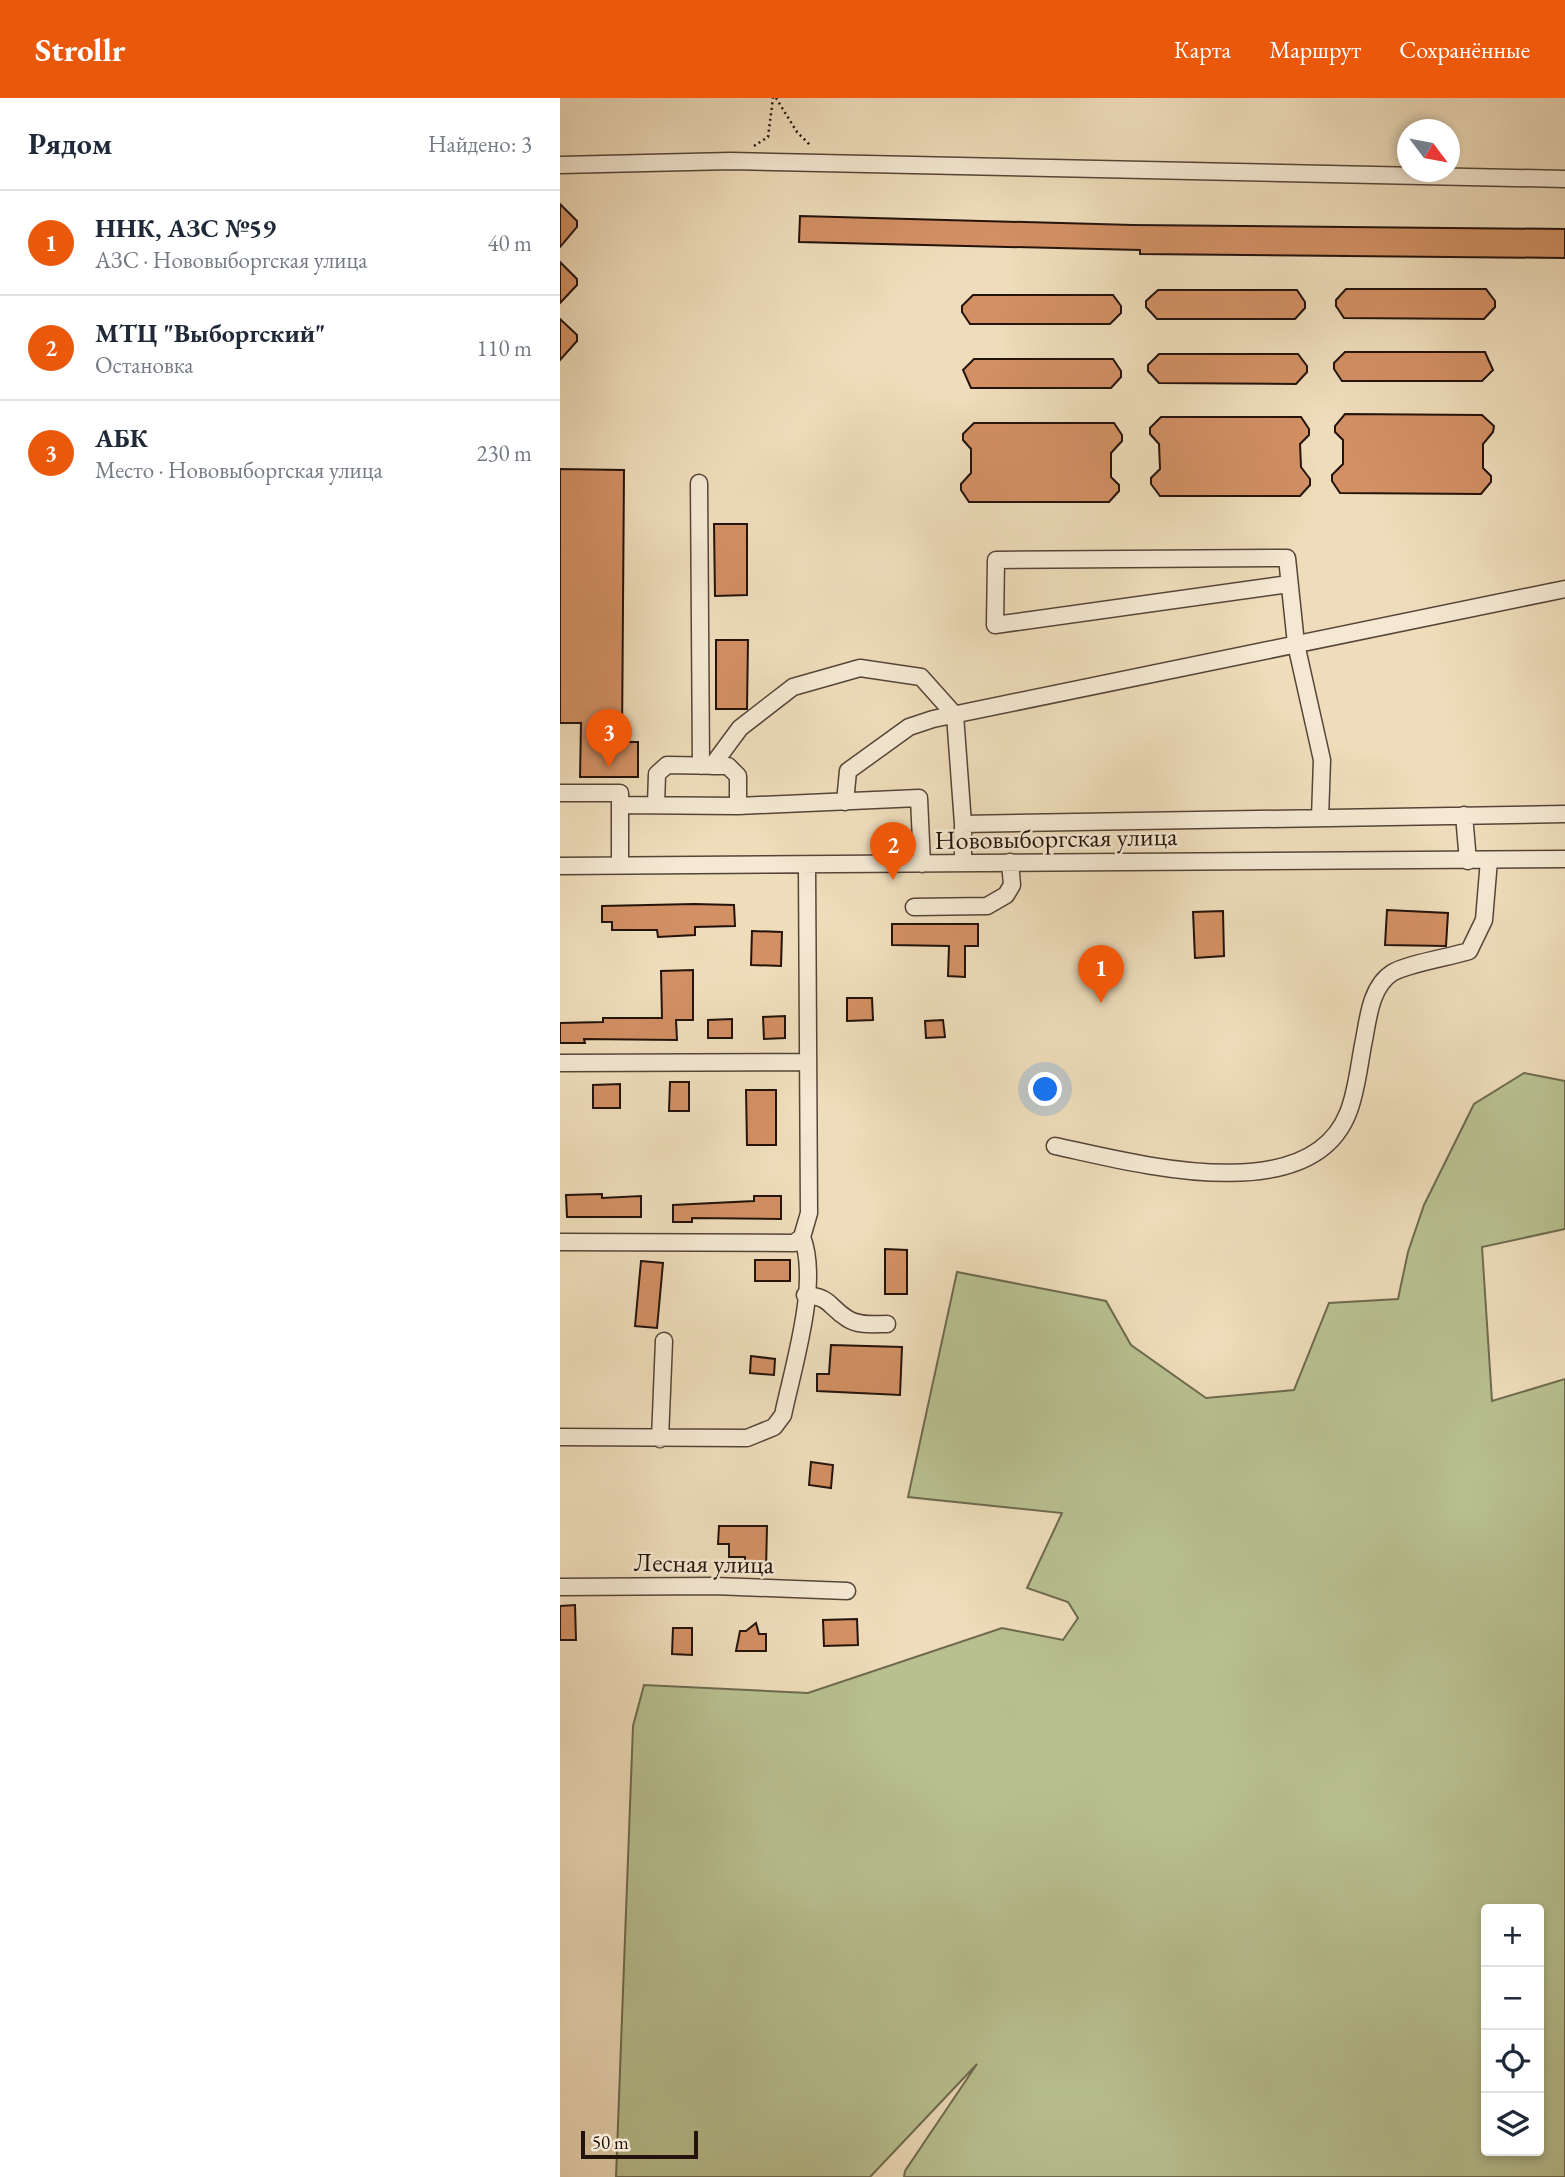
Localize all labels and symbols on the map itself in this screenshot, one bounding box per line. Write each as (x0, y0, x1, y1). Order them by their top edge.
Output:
north arrow (1397, 119, 1460, 182)
pin: 3 (586, 709, 632, 767)
street label: Нововыборгская улица (934, 819, 1178, 857)
pin: 2 (870, 822, 916, 880)
pin: 1 (1078, 945, 1124, 1003)
your location (1028, 1072, 1062, 1106)
street label: Лесная улица (634, 1545, 775, 1581)
scale bar (581, 2128, 698, 2160)

